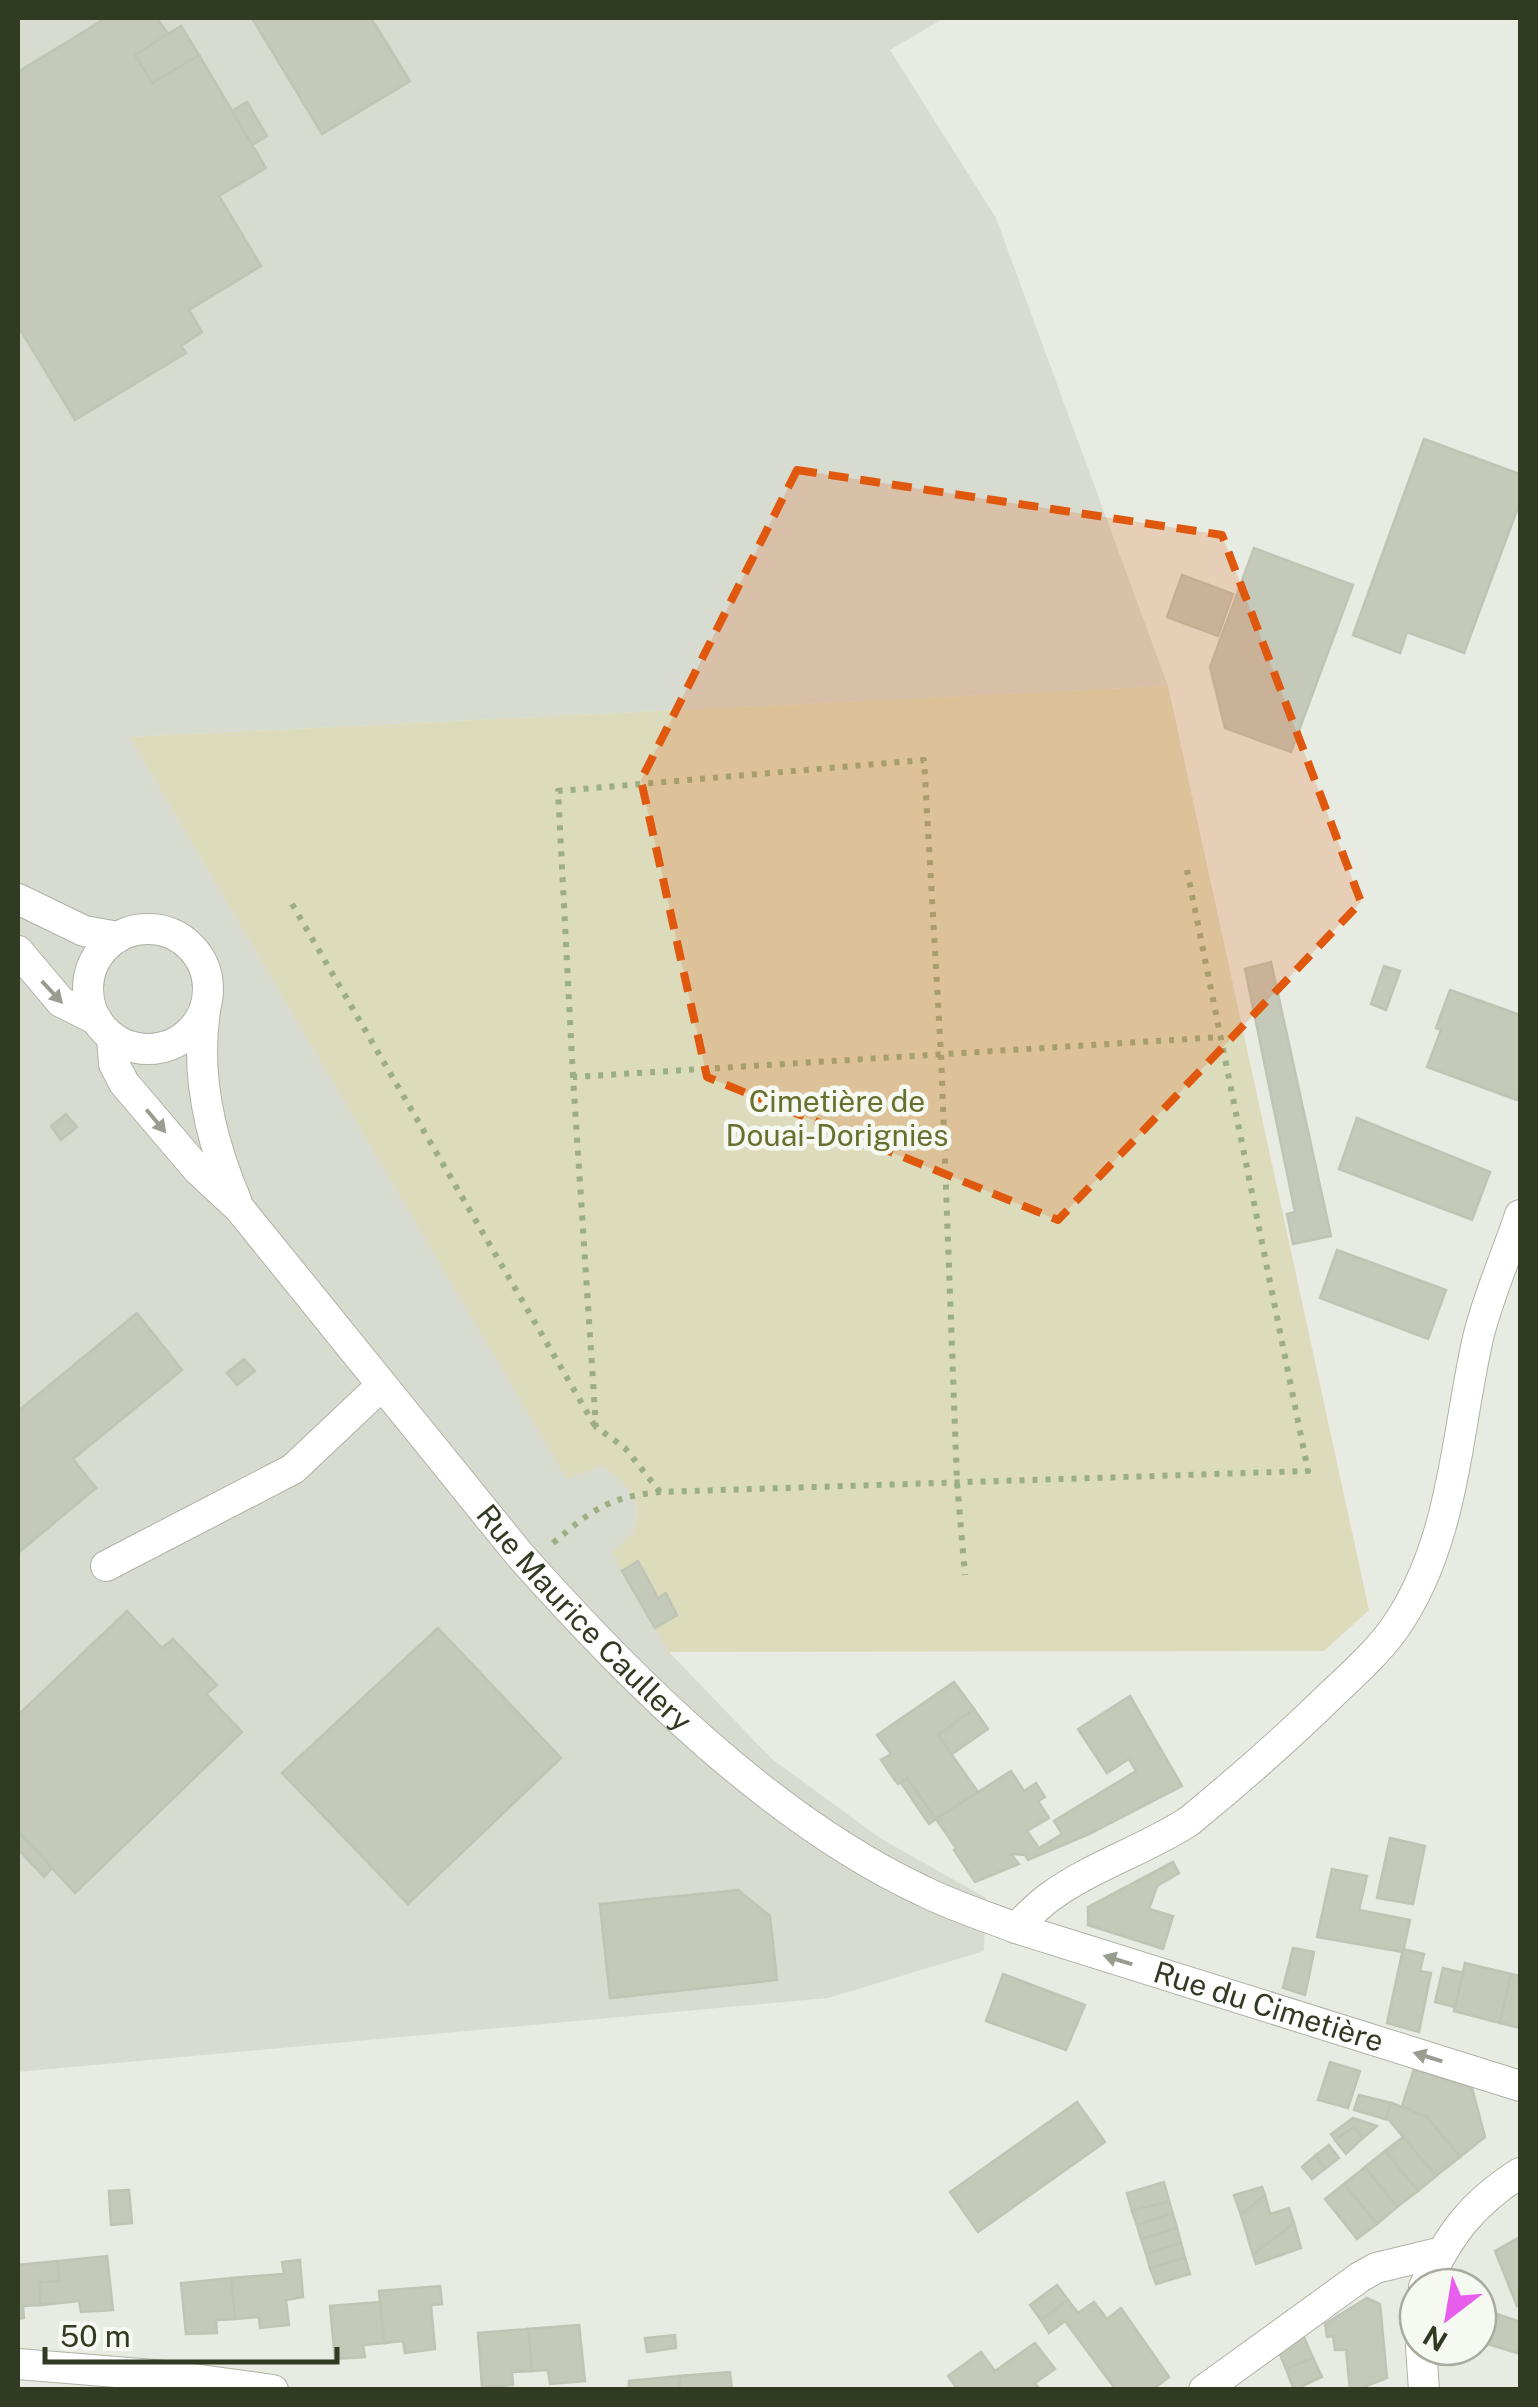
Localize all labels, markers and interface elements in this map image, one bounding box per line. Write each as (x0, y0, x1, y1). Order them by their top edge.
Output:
one-way arrow (40, 980, 63, 1004)
park label: Cimetière de Douai-Dorignies (726, 1083, 948, 1153)
one-way arrow (144, 1108, 166, 1133)
street label: Rue Maurice Caullery (469, 1497, 700, 1739)
one-way arrow (1102, 1951, 1132, 1966)
street label: Rue du Cimetière (1149, 1953, 1388, 2059)
one-way arrow (1412, 2049, 1442, 2064)
north arrow (1398, 2267, 1498, 2367)
scale bar (45, 2302, 338, 2364)
text: 50 m (60, 2318, 131, 2354)
text: N (1417, 2319, 1453, 2359)

